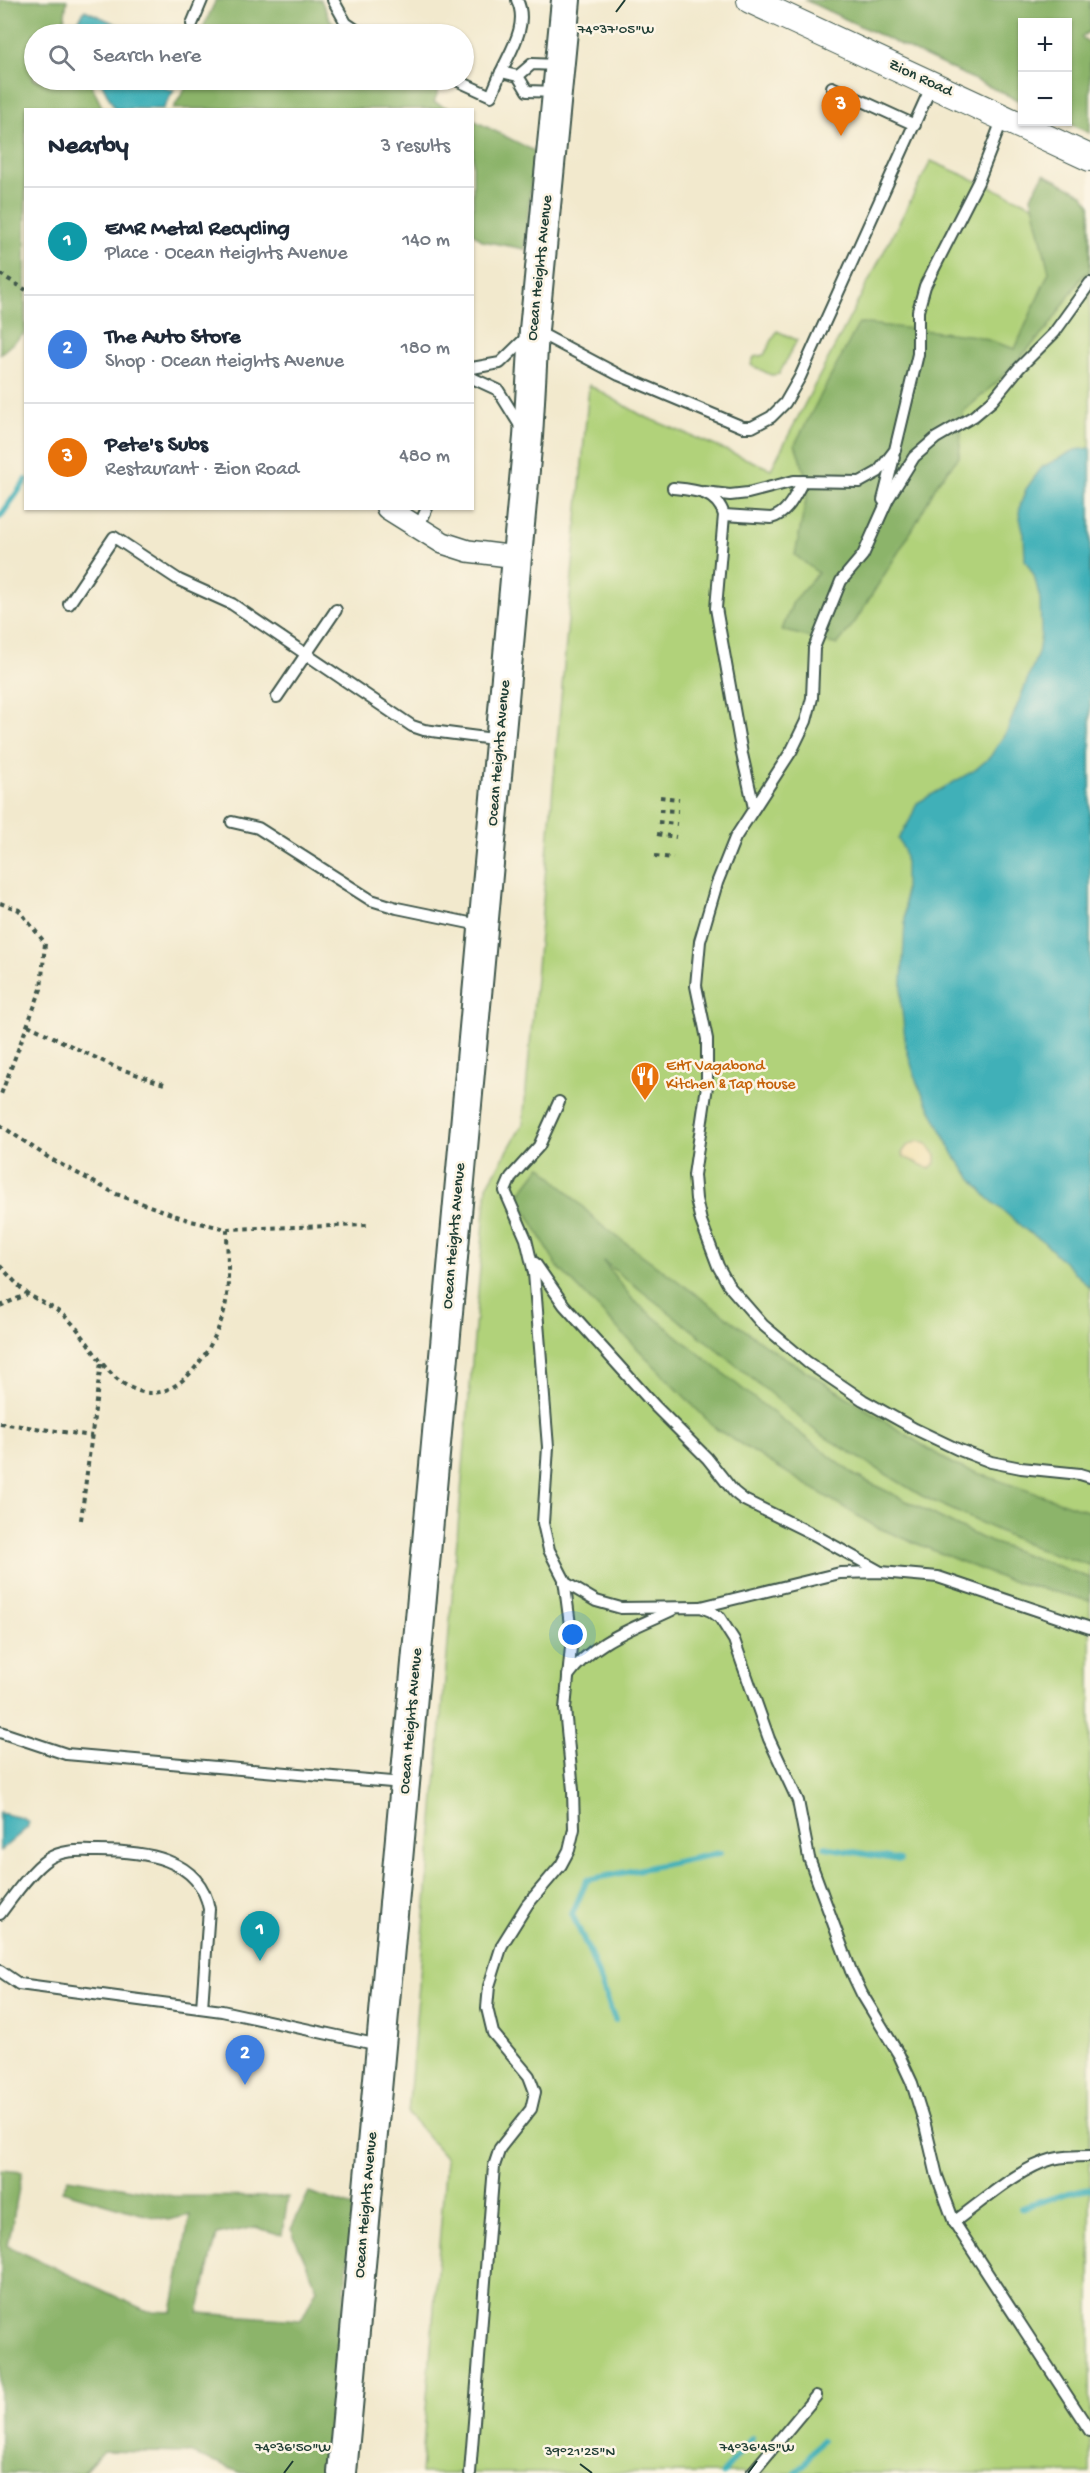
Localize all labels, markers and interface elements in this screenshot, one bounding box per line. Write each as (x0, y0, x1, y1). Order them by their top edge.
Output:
map controls (1018, 18, 1072, 126)
button: + (1018, 18, 1072, 72)
text: 74°37'05"W (577, 21, 654, 39)
search box (24, 24, 474, 90)
icon: search (45, 41, 78, 74)
text: Search here (93, 44, 201, 70)
street label: Zion Road (885, 56, 957, 103)
button: − (1018, 72, 1072, 126)
pin: 3 (822, 86, 860, 136)
text: Nearby (48, 132, 129, 163)
text: 3 results (381, 136, 450, 159)
street label: Ocean Heights Avenue (524, 193, 558, 342)
text: EMR Metal Recycling (105, 217, 290, 243)
text: 1 (63, 230, 72, 253)
text: 140 m (402, 230, 450, 253)
text: Place · Ocean Heights Avenue (105, 243, 348, 266)
text: The Auto Store (105, 325, 241, 351)
text: 2 (63, 338, 72, 361)
text: 180 m (401, 338, 450, 361)
text: Shop · Ocean Heights Avenue (105, 351, 344, 374)
text: Pete's Subs (105, 433, 208, 459)
text: 3 (62, 446, 73, 469)
text: 480 m (399, 446, 450, 469)
text: Restaurant · Zion Road (105, 459, 299, 482)
street label: Ocean Heights Avenue (484, 678, 516, 827)
place label: EHT Vagabond Kitchen & Tap House (666, 1058, 796, 1095)
restaurant icon: EHT Vagabond Kitchen & Tap House (629, 1060, 661, 1102)
street label: Ocean Heights Avenue (439, 1161, 471, 1310)
your location (558, 1620, 587, 1649)
street label: Ocean Heights Avenue (396, 1646, 428, 1795)
pin: 1 (240, 1912, 280, 1961)
pin: 2 (226, 2036, 264, 2085)
street label: Ocean Heights Avenue (351, 2130, 383, 2279)
text: 74°36'50"W (254, 2439, 331, 2457)
text: 74°36'45"W (719, 2439, 795, 2457)
text: 39°21'25"N (544, 2443, 615, 2461)

